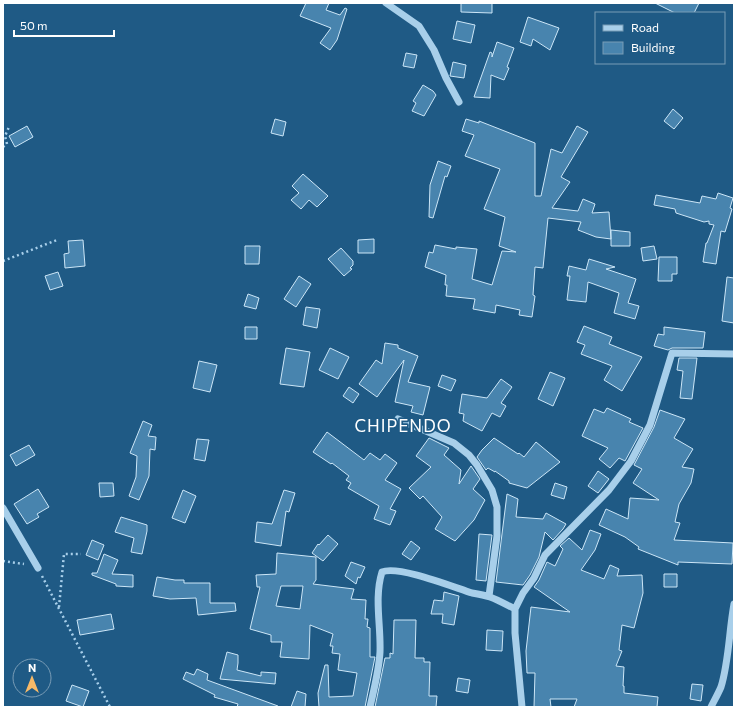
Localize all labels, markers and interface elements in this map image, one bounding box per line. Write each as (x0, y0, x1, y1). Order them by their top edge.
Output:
scale bar (14, 12, 114, 38)
legend (595, 12, 725, 64)
text: 50 m (20, 18, 48, 32)
text: Road (631, 20, 659, 34)
text: Building (631, 40, 675, 54)
district label: CHIPENDO (354, 415, 452, 436)
north arrow (12, 658, 52, 698)
text: N (28, 661, 36, 674)

